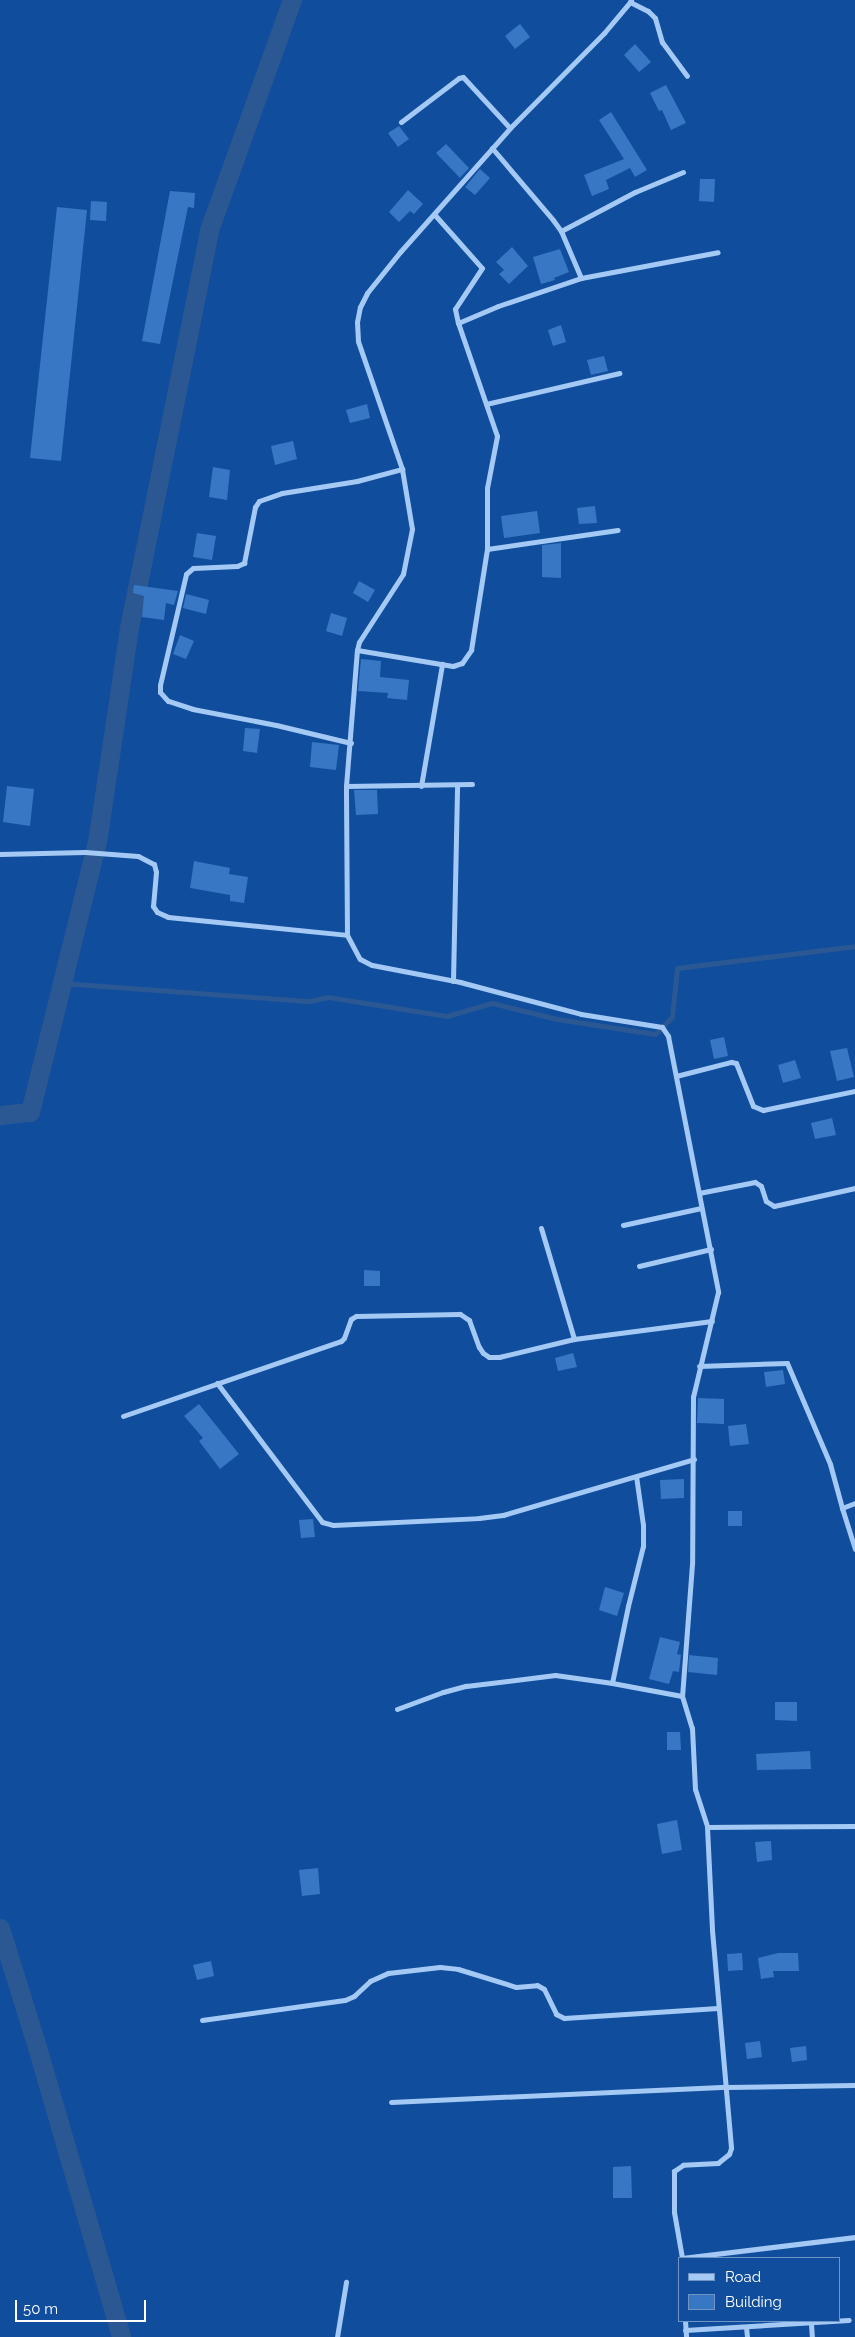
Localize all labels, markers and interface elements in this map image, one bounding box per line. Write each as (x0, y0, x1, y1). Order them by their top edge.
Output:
legend (678, 2257, 840, 2322)
text: Road (725, 2268, 761, 2286)
scale bar (18, 2290, 149, 2322)
text: Building (725, 2293, 782, 2311)
text: 50 m (23, 2300, 58, 2318)

